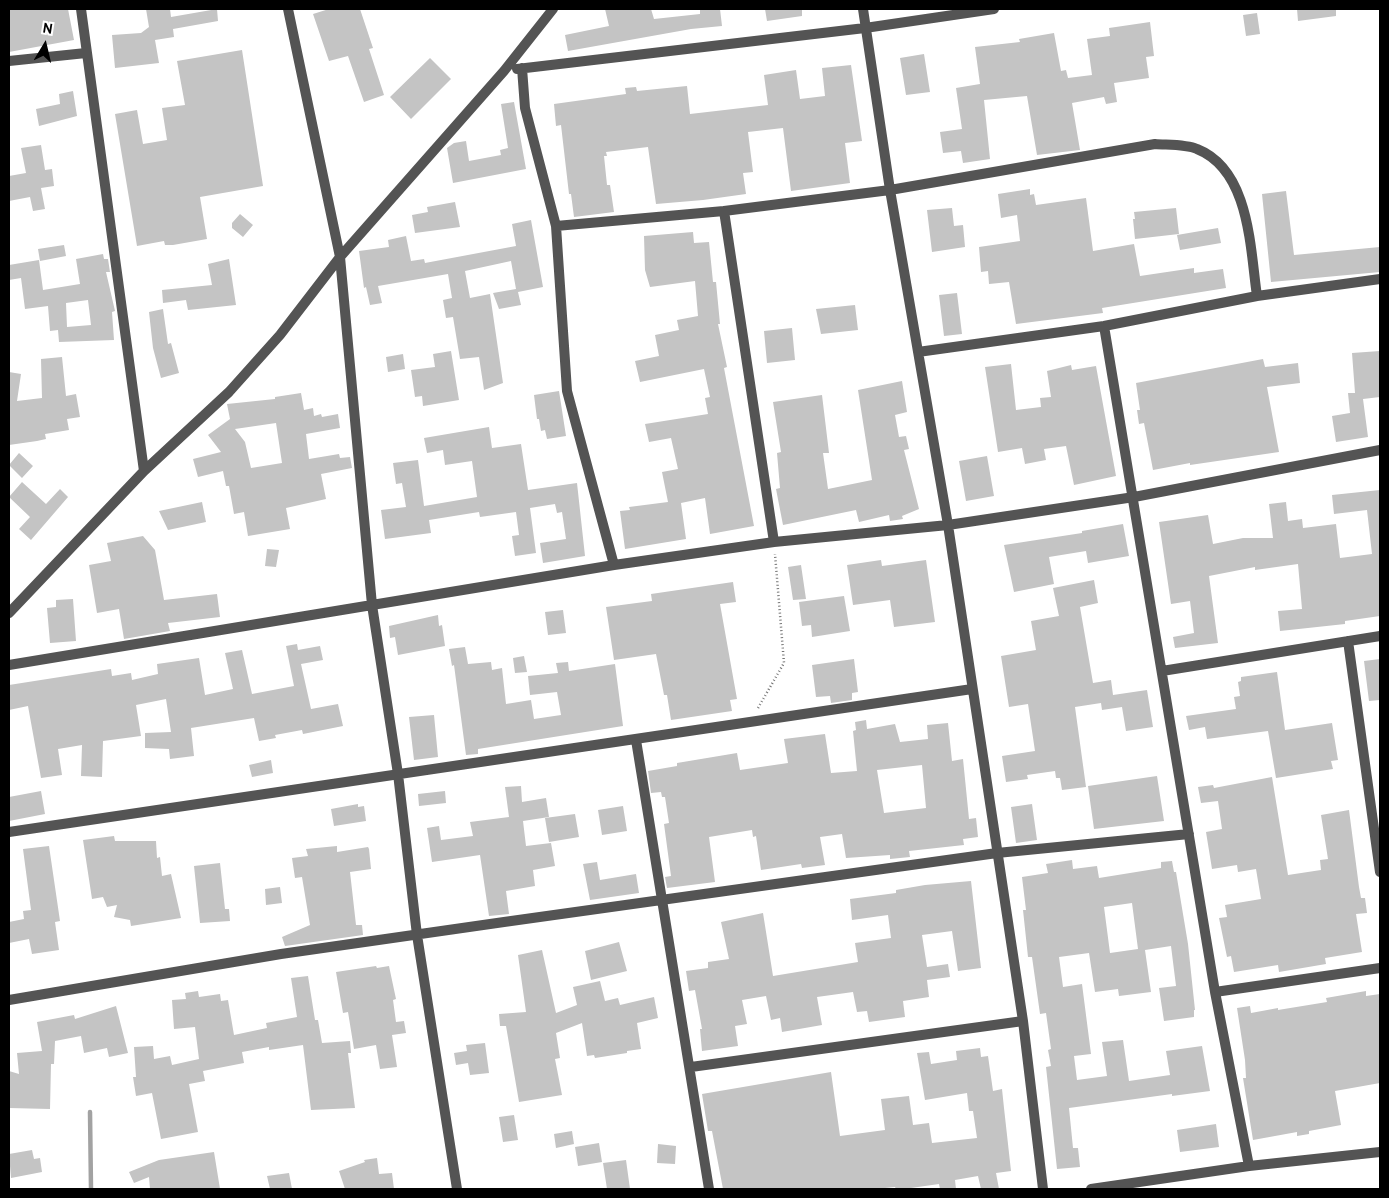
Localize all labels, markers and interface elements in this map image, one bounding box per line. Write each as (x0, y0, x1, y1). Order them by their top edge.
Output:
north arrow (20, 20, 70, 70)
text: N (41, 21, 54, 39)

